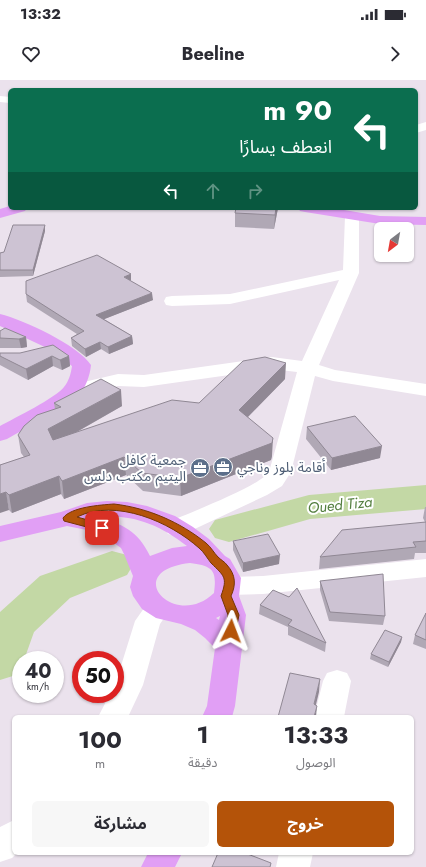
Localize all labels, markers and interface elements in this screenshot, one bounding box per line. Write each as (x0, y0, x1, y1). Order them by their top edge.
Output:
text: 13:32 (20, 3, 61, 25)
text: Beeline (181, 41, 245, 67)
icon: heart (20, 43, 42, 65)
icon: forward (384, 43, 406, 65)
text: 90 m (263, 90, 332, 131)
icon: left (346, 104, 398, 156)
text: انعطف يسارًا (239, 134, 332, 160)
icon: left (160, 180, 182, 202)
icon: ahead (202, 180, 224, 202)
icon: right (244, 180, 266, 202)
north arrow (374, 222, 414, 262)
map controls (374, 222, 414, 262)
place label: جمعية كافل اليتيم مكتب دلس (84, 450, 186, 487)
office icon: أقامة بلوز وناجي (212, 456, 234, 478)
office icon: جمعية كافل اليتيم مكتب دلس (189, 457, 211, 479)
place label: أقامة بلوز وناجي (237, 457, 326, 478)
water label: Oued Tiza (307, 491, 374, 519)
pin (85, 511, 119, 545)
icon: arrive (91, 517, 113, 539)
position arrow (210, 610, 252, 652)
speed limit sign: 50 (72, 651, 124, 703)
text: 40 (24, 657, 52, 686)
text: km/h (27, 679, 49, 694)
text: 1 (197, 717, 209, 752)
text: 13:33 (283, 717, 348, 752)
text: 100 (78, 722, 122, 757)
text: دقيقة (188, 753, 218, 772)
text: الوصول (296, 753, 336, 772)
text: m (95, 754, 105, 773)
button: مشاركة (32, 801, 209, 847)
button: خروج (217, 801, 394, 847)

